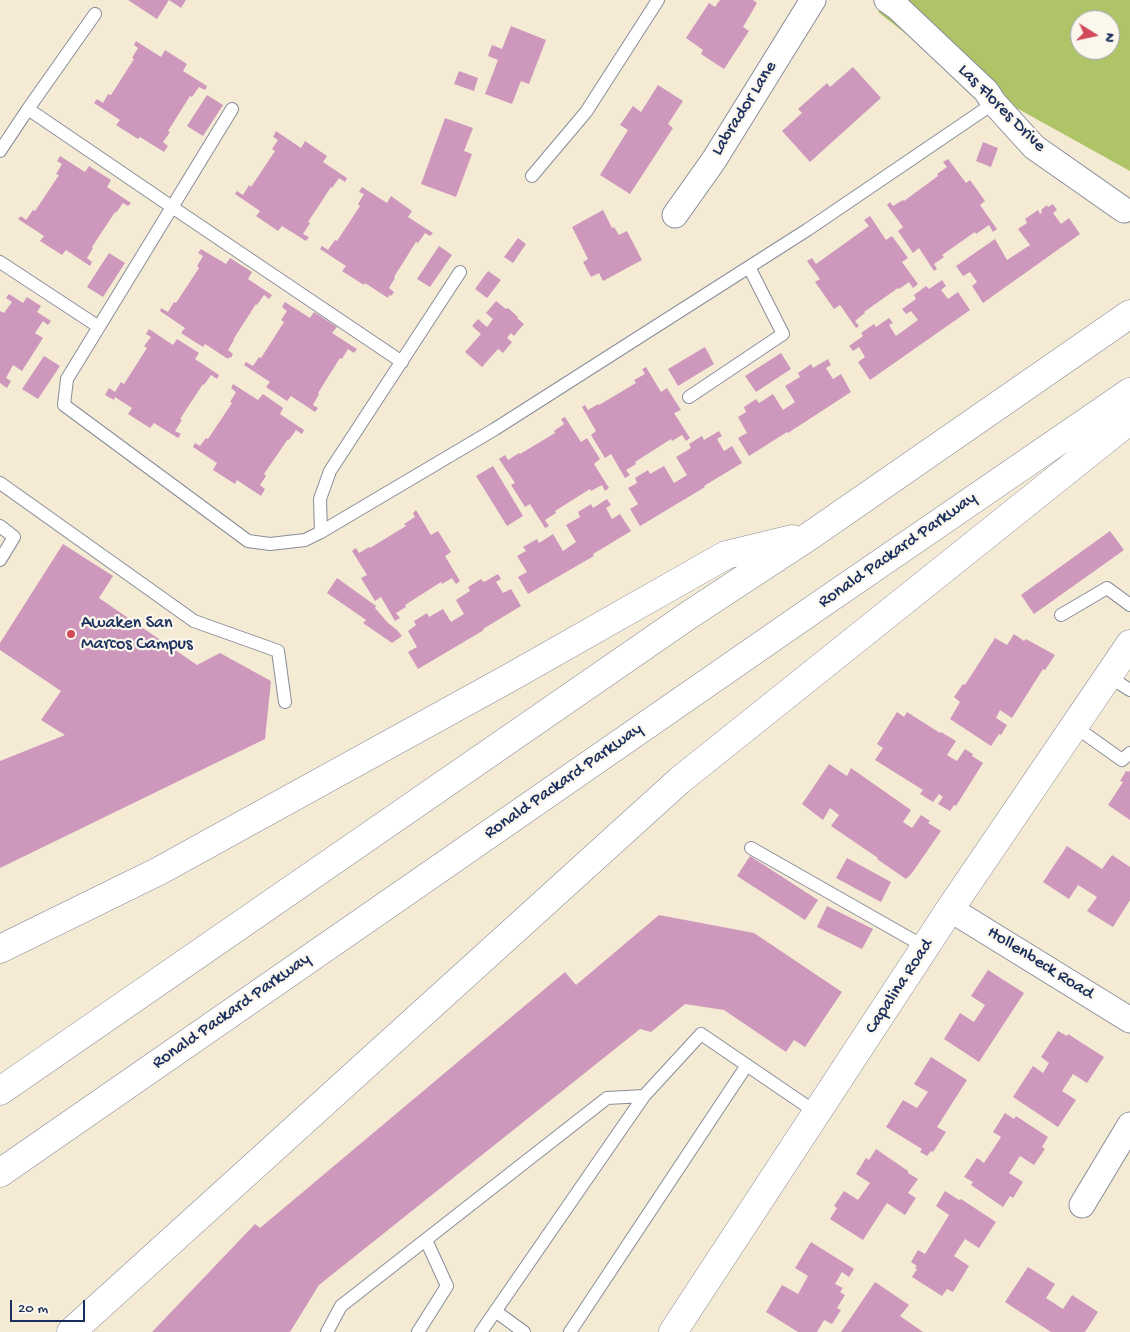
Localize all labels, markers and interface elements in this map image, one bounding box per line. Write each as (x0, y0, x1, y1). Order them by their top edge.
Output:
north arrow (1070, 10, 1120, 60)
text: N (1100, 32, 1118, 43)
street label: Labrador Lane (707, 58, 783, 160)
street label: Las Flores Drive (952, 60, 1050, 158)
street label: Ronald Packard Parkway (815, 488, 981, 614)
place label: Awaken San Marcos Campus (81, 613, 193, 656)
marker: Awaken San Marcos Campus (65, 628, 77, 640)
street label: Ronald Packard Parkway (481, 719, 647, 845)
street label: Hollenbeck Road (983, 923, 1097, 1005)
street label: Capalina Road (861, 936, 939, 1038)
street label: Ronald Packard Parkway (149, 949, 315, 1075)
scale bar (12, 1290, 88, 1322)
text: 20 m (18, 1300, 48, 1318)

